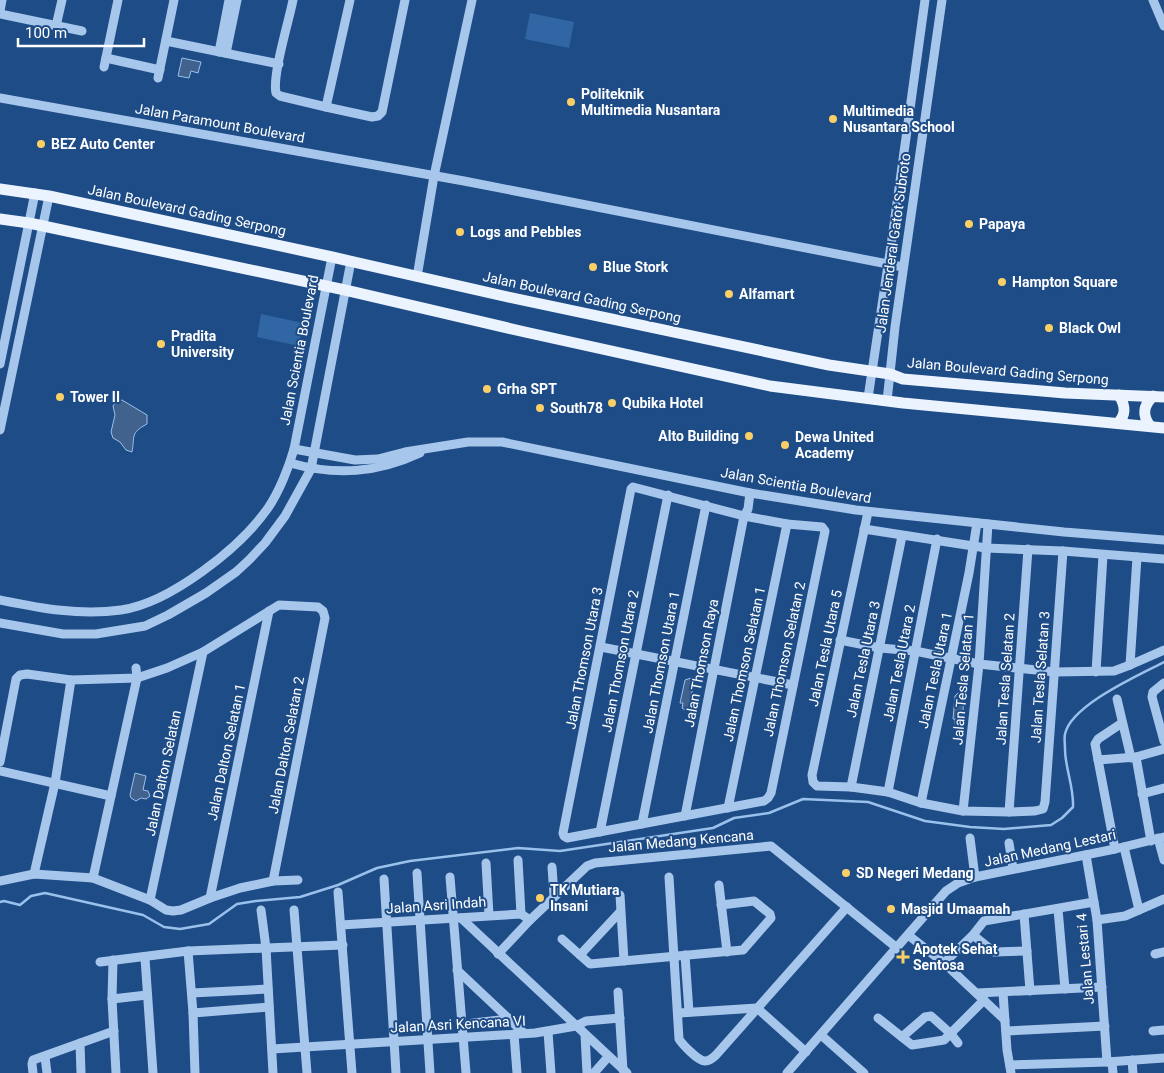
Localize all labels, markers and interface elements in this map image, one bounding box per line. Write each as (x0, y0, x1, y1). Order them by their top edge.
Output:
scale bar (18, 15, 144, 47)
text: 100 m (25, 24, 67, 42)
place label: Politeknik Multimedia Nusantara (581, 86, 721, 118)
marker: Politeknik Multimedia Nusantara (565, 96, 577, 108)
street label: Jalan Paramount Boulevard (134, 100, 306, 146)
place label: Multimedia Nusantara School (843, 103, 955, 135)
marker: Multimedia Nusantara School (827, 113, 839, 125)
place label: BEZ Auto Center (51, 136, 155, 152)
marker: BEZ Auto Center (35, 138, 47, 150)
street label: Jalan Jenderal Gatot Subroto (872, 152, 914, 334)
street label: Jalan Boulevard Gading Serpong (86, 181, 288, 239)
place label: Papaya (979, 216, 1026, 232)
marker: Papaya (963, 218, 975, 230)
place label: Logs and Pebbles (470, 224, 582, 240)
marker: Logs and Pebbles (454, 226, 466, 238)
place label: Blue Stork (603, 259, 669, 275)
marker: Blue Stork (587, 261, 599, 273)
street label: Jalan Boulevard Gading Serpong (481, 268, 683, 326)
street label: Jalan Scientia Boulevard (277, 273, 321, 427)
place label: Hampton Square (1012, 274, 1118, 290)
marker: Hampton Square (996, 276, 1008, 288)
place label: Alfamart (739, 286, 795, 302)
marker: Alfamart (723, 288, 735, 300)
place label: Black Owl (1059, 320, 1121, 336)
marker: Black Owl (1043, 322, 1055, 334)
place label: Pradita University (171, 328, 235, 360)
marker: Pradita University (155, 338, 167, 350)
street label: Jalan Boulevard Gading Serpong (906, 354, 1110, 388)
place label: Grha SPT (497, 381, 557, 397)
marker: Grha SPT (481, 383, 493, 395)
place label: Tower II (70, 389, 120, 405)
marker: Tower II (54, 391, 66, 403)
place label: Qubika Hotel (622, 395, 703, 411)
marker: Qubika Hotel (606, 397, 618, 409)
place label: South78 (550, 400, 603, 416)
marker: South78 (534, 402, 546, 414)
place label: Alto Building (658, 428, 739, 444)
place label: Dewa United Academy (795, 429, 874, 461)
marker: Alto Building (743, 430, 755, 442)
marker: Dewa United Academy (779, 439, 791, 451)
street label: Jalan Scientia Boulevard (719, 464, 873, 506)
street label: Jalan Thomson Selatan 2 (760, 580, 808, 738)
street label: Jalan Thomson Utara 3 (562, 585, 606, 731)
street label: Jalan Thomson Selatan 1 (720, 585, 768, 743)
street label: Jalan Thomson Utara 2 (598, 588, 642, 734)
street label: Jalan Tesla Utara 5 (805, 588, 845, 708)
street label: Jalan Thomson Utara 1 (639, 589, 683, 735)
street label: Jalan Thomson Raya (681, 598, 721, 728)
street label: Jalan Tesla Utara 3 (843, 599, 883, 719)
street label: Jalan Tesla Utara 2 (880, 603, 918, 723)
street label: Jalan Tesla Utara 1 (915, 610, 955, 730)
street label: Jalan Tesla Selatan 3 (1027, 611, 1053, 743)
street label: Jalan Tesla Selatan 1 (949, 612, 977, 746)
street label: Jalan Tesla Selatan 2 (992, 612, 1018, 745)
street label: Jalan Dalton Selatan 2 (265, 675, 307, 815)
street label: Jalan Dalton Selatan 1 (204, 682, 248, 822)
street label: Jalan Dalton Selatan (142, 709, 184, 837)
street label: Jalan Medang Lestari (983, 826, 1117, 870)
street label: Jalan Medang Kencana (608, 827, 754, 855)
place label: SD Negeri Medang (856, 865, 974, 881)
marker: SD Negeri Medang (840, 867, 852, 879)
place label: TK Mutiara Insani (550, 882, 620, 914)
marker: TK Mutiara Insani (534, 892, 546, 904)
street label: Jalan Asri Indah (385, 894, 487, 916)
place label: Masjid Umaamah (901, 901, 1011, 917)
marker: Masjid Umaamah (885, 903, 897, 915)
street label: Jalan Lestari 4 (1073, 913, 1097, 1005)
place label: Apotek Sehat Sentosa (913, 941, 998, 973)
marker: Apotek Sehat Sentosa (897, 951, 909, 963)
street label: Jalan Asri Kencana VI (390, 1012, 526, 1036)

